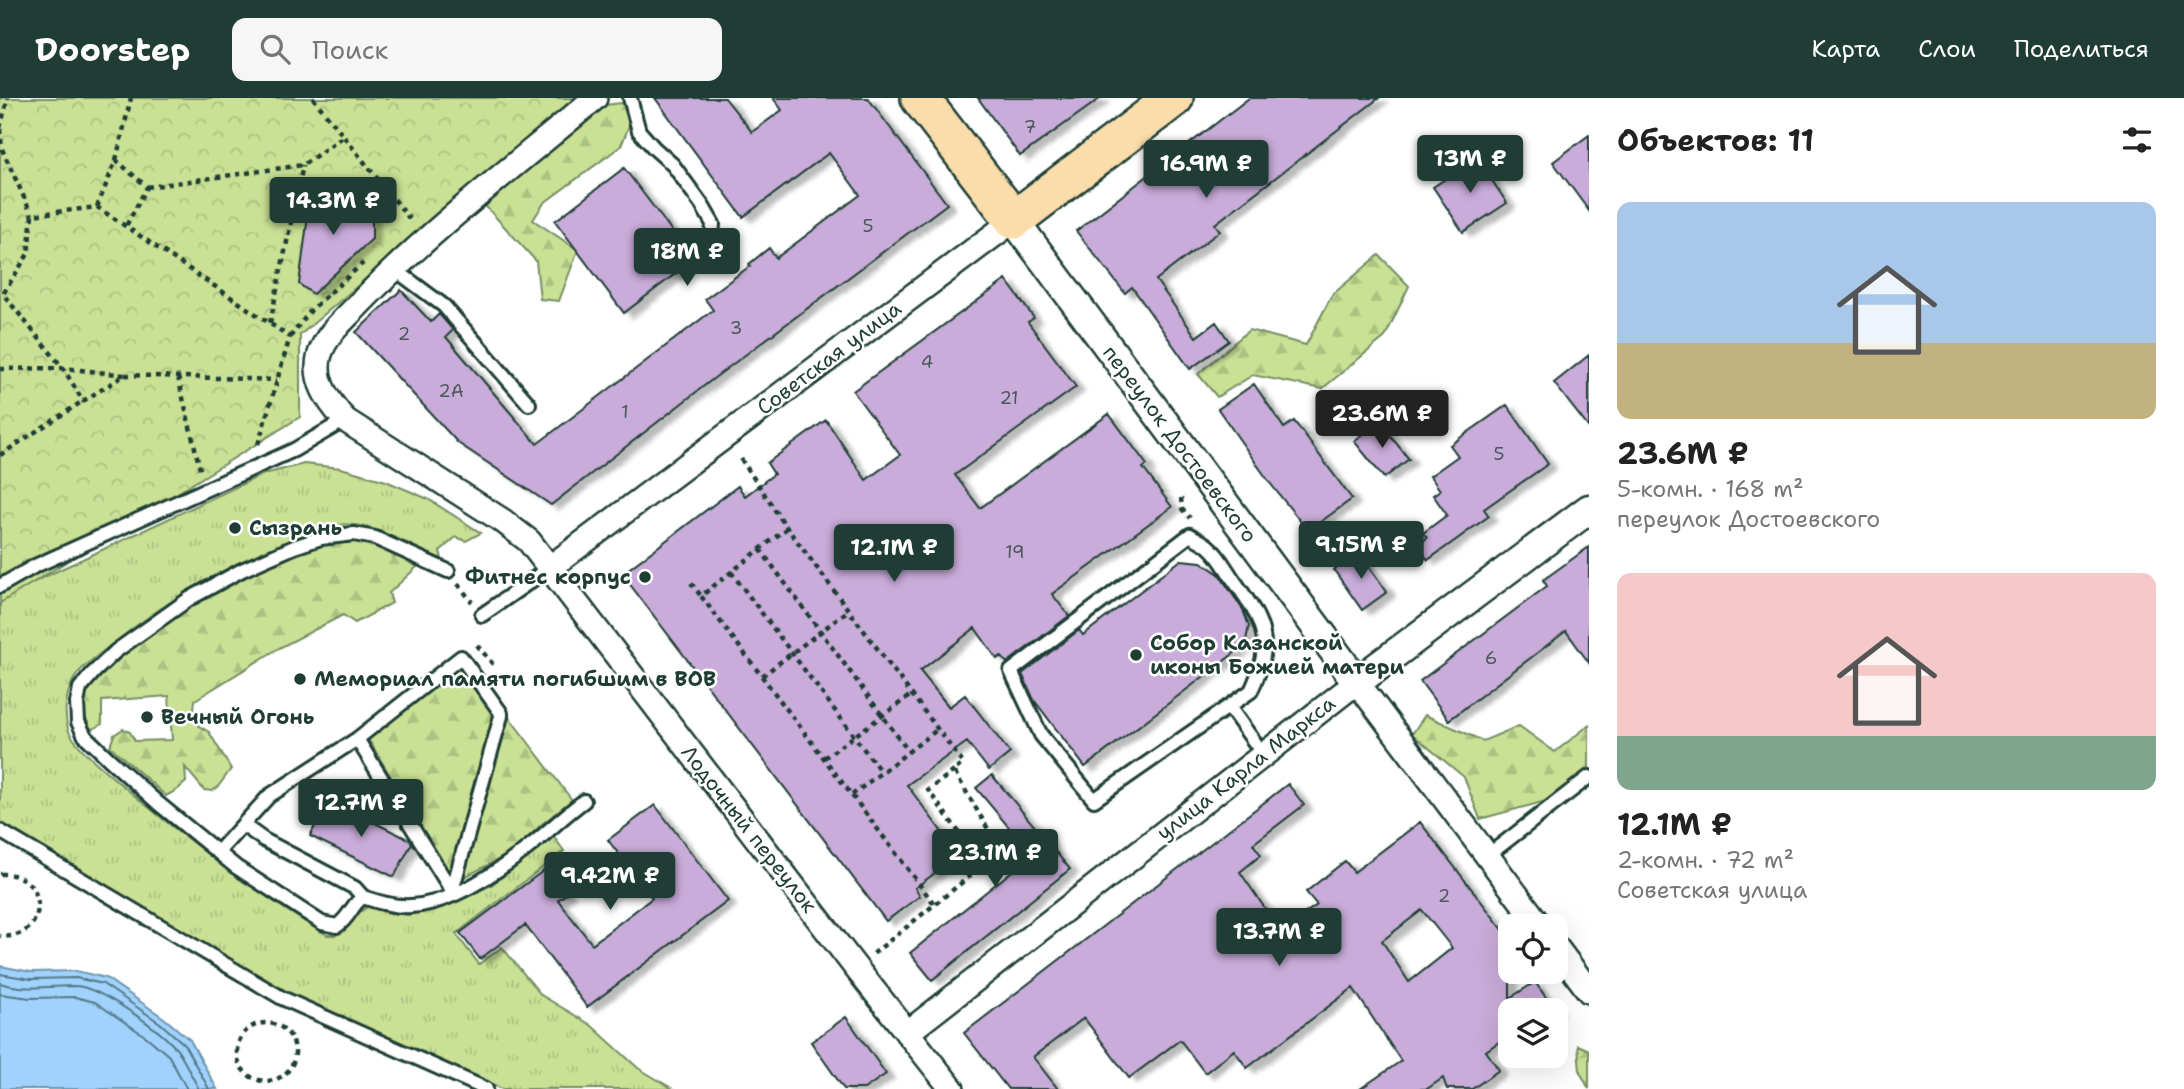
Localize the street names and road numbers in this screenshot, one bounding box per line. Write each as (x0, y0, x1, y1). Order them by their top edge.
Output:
street label: Советская улица (751, 295, 907, 421)
street label: переулок Достоевского (1097, 340, 1263, 548)
street label: улица Карла Маркса (1151, 689, 1341, 847)
street label: Лодочный переулок (675, 739, 823, 919)

